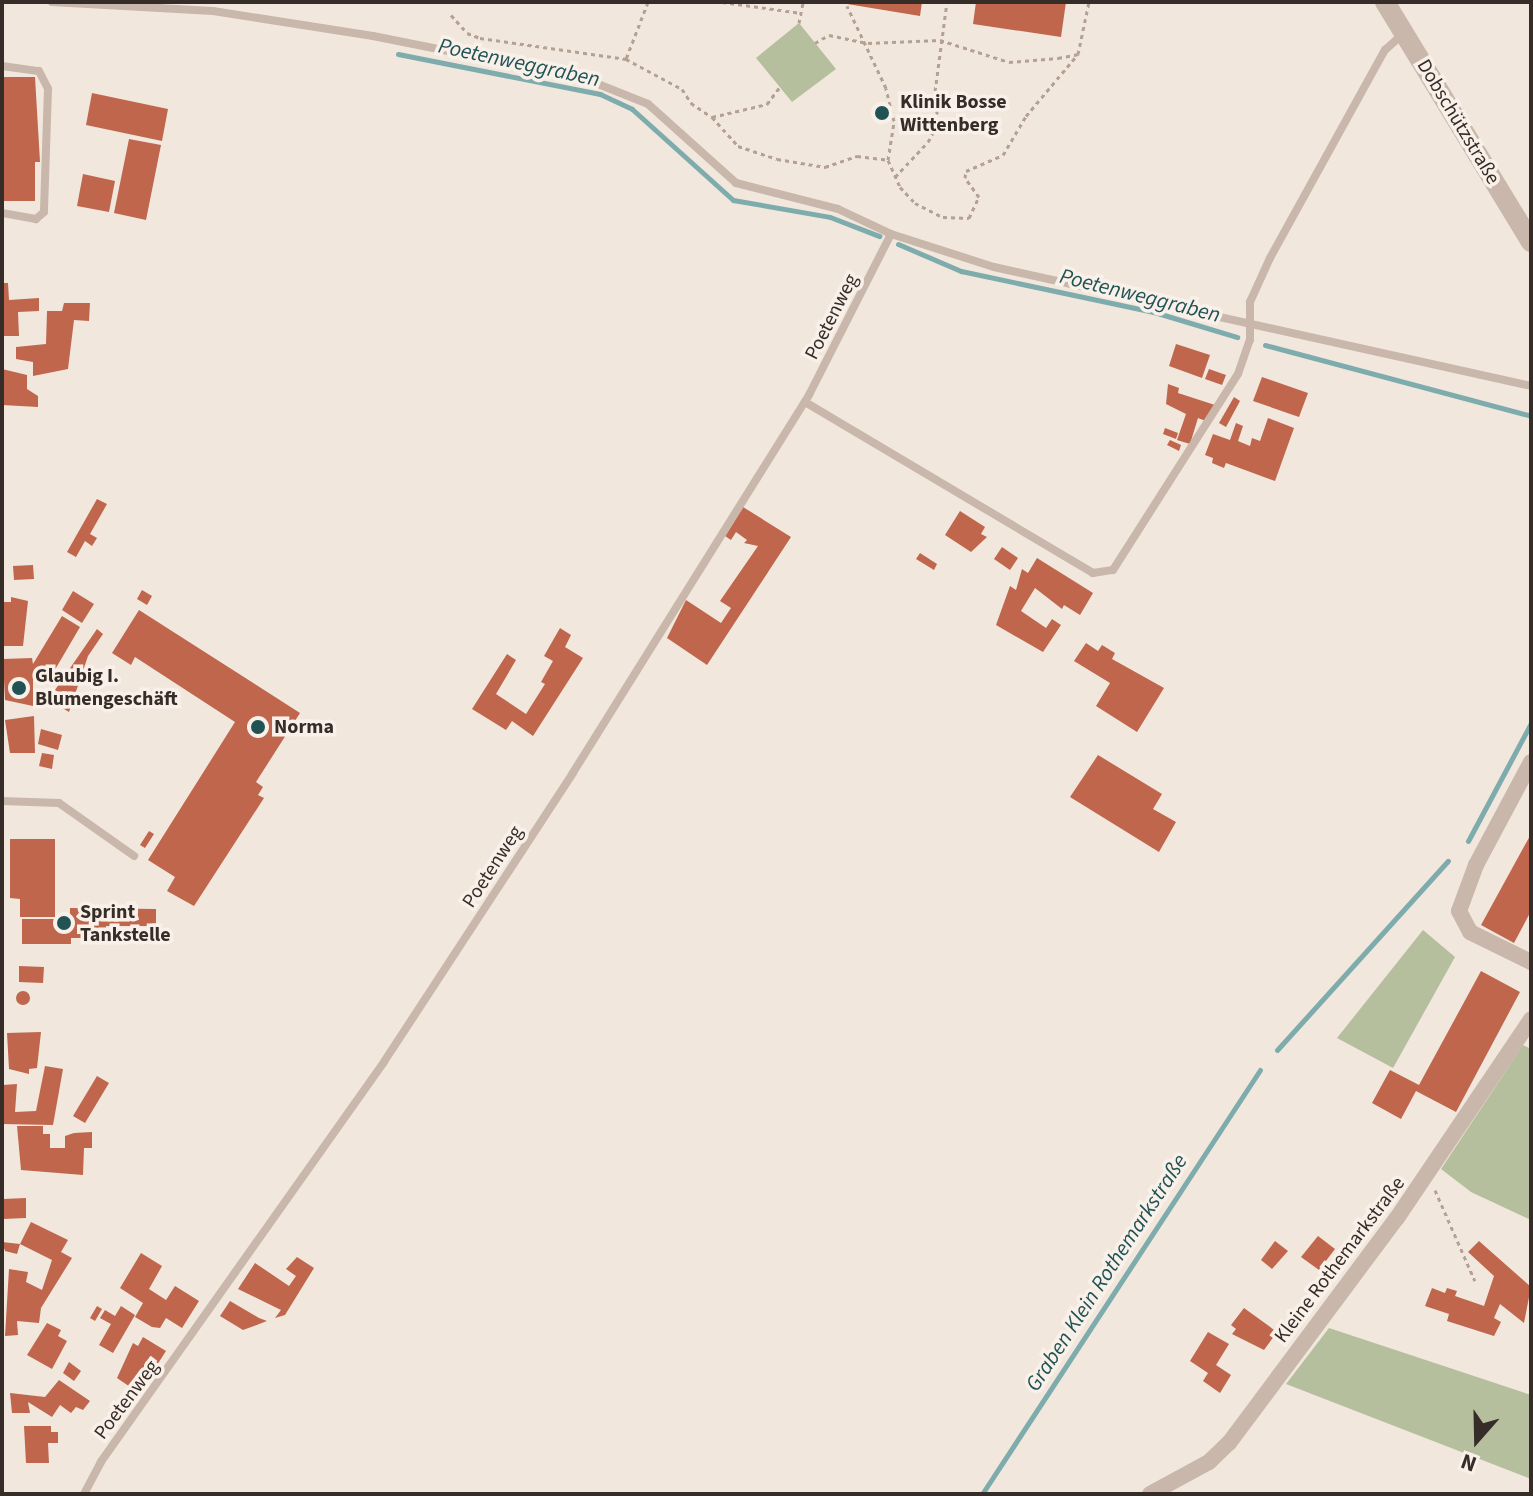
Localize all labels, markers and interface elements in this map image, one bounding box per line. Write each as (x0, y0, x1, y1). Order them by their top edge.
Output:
water label: Poetenweggraben (436, 33, 602, 93)
street label: Dobschützstraße (1411, 55, 1505, 189)
place label: Klinik Bosse Wittenberg (900, 90, 1007, 137)
marker: Klinik Bosse Wittenberg (871, 102, 893, 124)
water label: Poetenweggraben (1057, 263, 1223, 329)
street label: Poetenweg (800, 270, 864, 364)
place label: Glaubig I. Blumengeschäft (35, 664, 178, 711)
marker: Glaubig I. Blumengeschäft (10, 679, 28, 697)
place label: Norma (274, 715, 334, 739)
marker: Norma (249, 718, 267, 736)
street label: Poetenweg (458, 822, 528, 912)
place label: Sprint Tankstelle (80, 900, 171, 947)
marker: Sprint Tankstelle (55, 914, 73, 932)
water label: Graben Klein Rothemarkstraße (1020, 1149, 1194, 1397)
street label: Kleine Rothemarkstraße (1270, 1172, 1410, 1348)
street label: Poetenweg (89, 1356, 165, 1444)
north arrow (1437, 1400, 1517, 1480)
text: N (1456, 1445, 1481, 1480)

